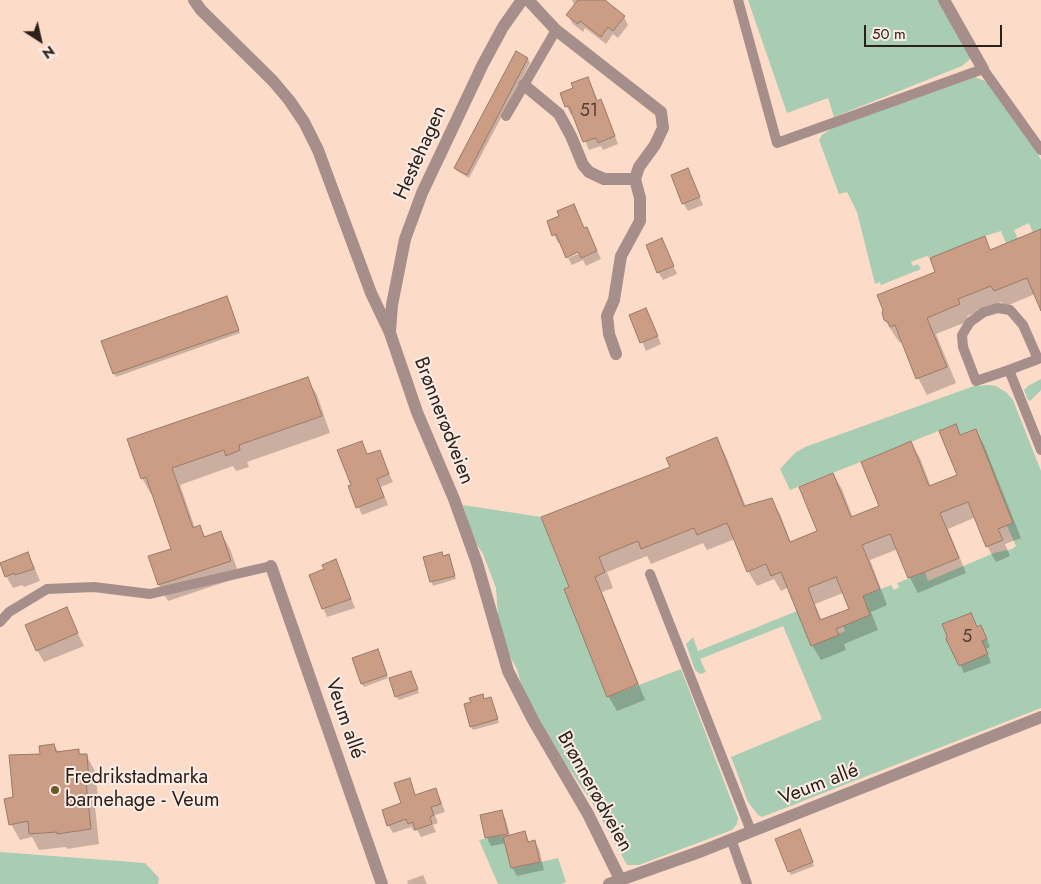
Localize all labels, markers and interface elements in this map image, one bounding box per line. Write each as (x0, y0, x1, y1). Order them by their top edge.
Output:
north arrow (15, 15, 65, 65)
scale bar (866, 15, 1004, 47)
text: 50 m (872, 23, 906, 45)
text: N (38, 41, 59, 64)
house number: 51 (580, 101, 598, 123)
street label: Hestehagen (390, 102, 452, 204)
street label: Brønnerødveien (408, 354, 478, 488)
house number: 5 (962, 627, 972, 649)
street label: Veum allé (319, 676, 369, 762)
street label: Brønnerødveien (551, 727, 637, 857)
street label: Veum allé (776, 759, 862, 811)
place label: Fredrikstadmarka barnehage - Veum (65, 766, 220, 813)
marker: Fredrikstadmarka barnehage - Veum (49, 784, 61, 796)

